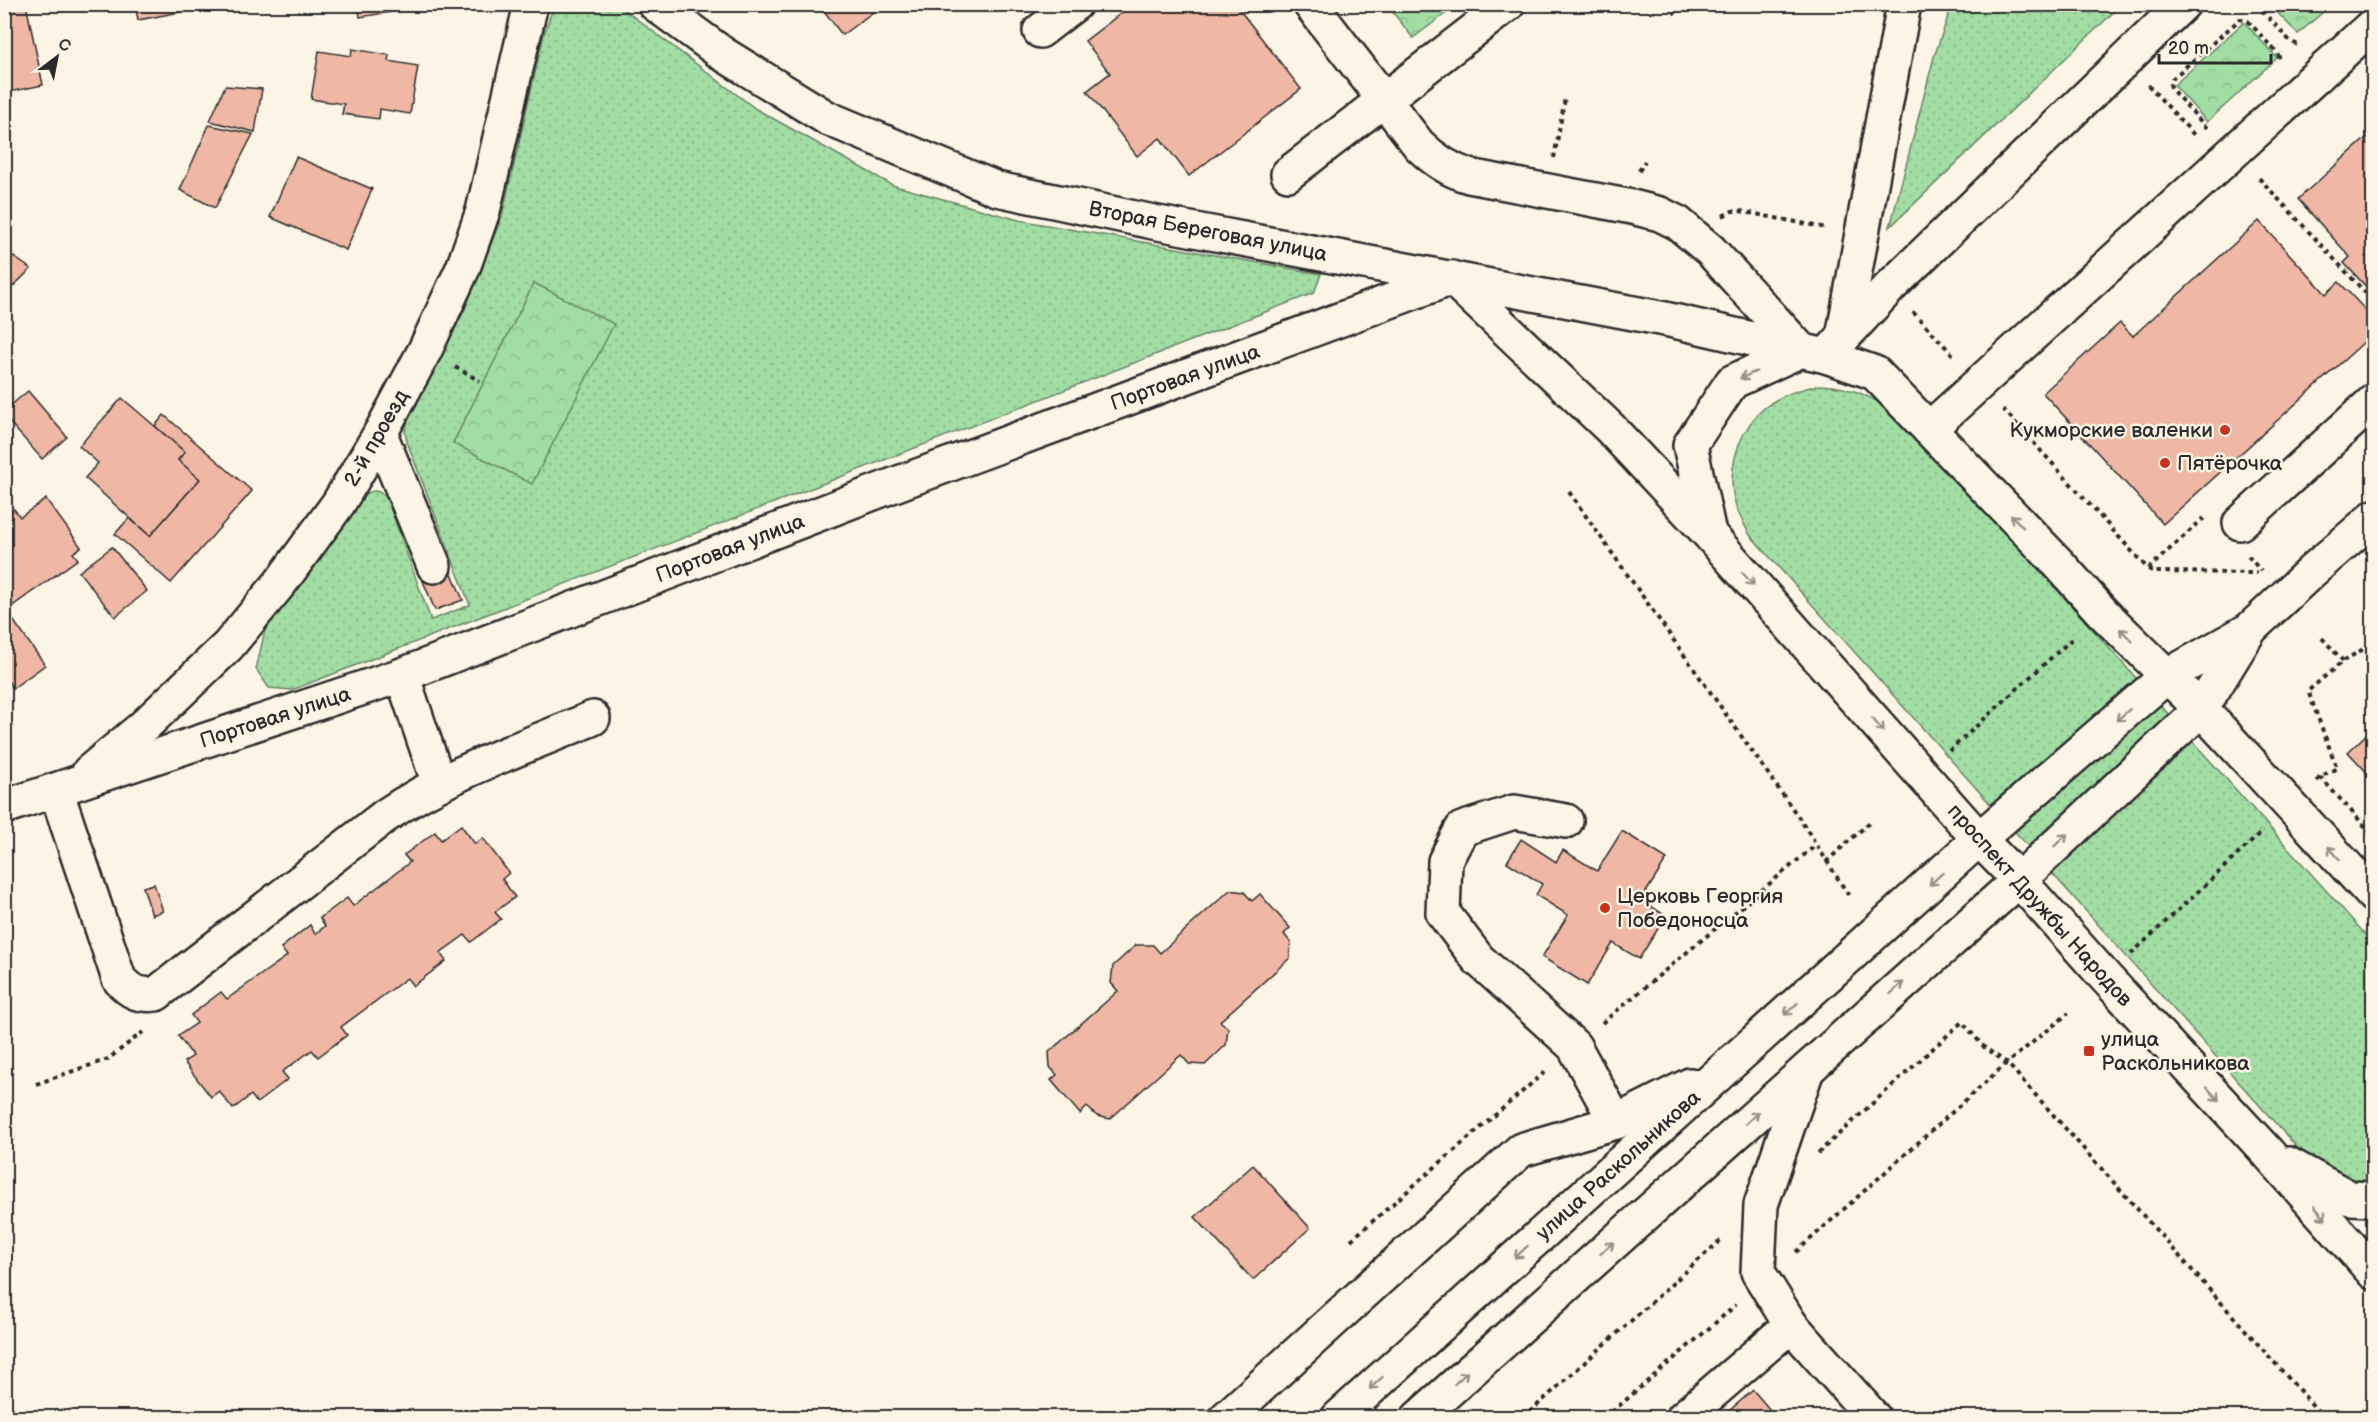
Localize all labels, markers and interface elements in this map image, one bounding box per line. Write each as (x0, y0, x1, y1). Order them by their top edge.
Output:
north arrow (27, 27, 87, 87)
scale bar (2159, 27, 2272, 65)
text: С (54, 35, 74, 57)
text: 20 m (2168, 38, 2209, 59)
street label: Вторая Береговая улица (1086, 196, 1330, 267)
street label: Портовая улица (1107, 339, 1264, 416)
one-way arrow (1739, 369, 1757, 381)
street label: 2-й проезд (339, 385, 414, 491)
place label: Кукморские валенки (2010, 418, 2213, 443)
marker: Кукморские валенки (2218, 423, 2232, 437)
place label: Пятёрочка (2177, 451, 2283, 476)
marker: Пятёрочка (2158, 456, 2172, 470)
street label: Портовая улица (652, 508, 809, 588)
one-way arrow (2010, 513, 2024, 528)
one-way arrow (1741, 571, 1755, 586)
one-way arrow (2118, 628, 2133, 643)
street label: Портовая улица (197, 681, 354, 754)
one-way arrow (2116, 708, 2131, 722)
one-way arrow (1871, 717, 1885, 732)
street label: проспект Дружбы Народов (1942, 799, 2137, 1012)
one-way arrow (2054, 833, 2069, 847)
one-way arrow (2327, 845, 2341, 860)
one-way arrow (1928, 872, 1943, 886)
place label: Церковь Георгия Победоносца (1617, 884, 1783, 933)
marker: Церковь Георгия Победоносца (1598, 901, 1612, 915)
one-way arrow (1890, 981, 1905, 995)
one-way arrow (1783, 1002, 1798, 1016)
place label: улица Раскольникова (2101, 1027, 2250, 1076)
marker: улица Раскольникова (2082, 1044, 2096, 1058)
street label: улица Раскольникова (1531, 1085, 1706, 1246)
one-way arrow (2206, 1086, 2220, 1101)
one-way arrow (1744, 1111, 1759, 1125)
one-way arrow (2313, 1205, 2327, 1220)
one-way arrow (1599, 1241, 1614, 1255)
one-way arrow (1514, 1245, 1529, 1259)
one-way arrow (1454, 1371, 1469, 1385)
one-way arrow (1369, 1376, 1384, 1390)

